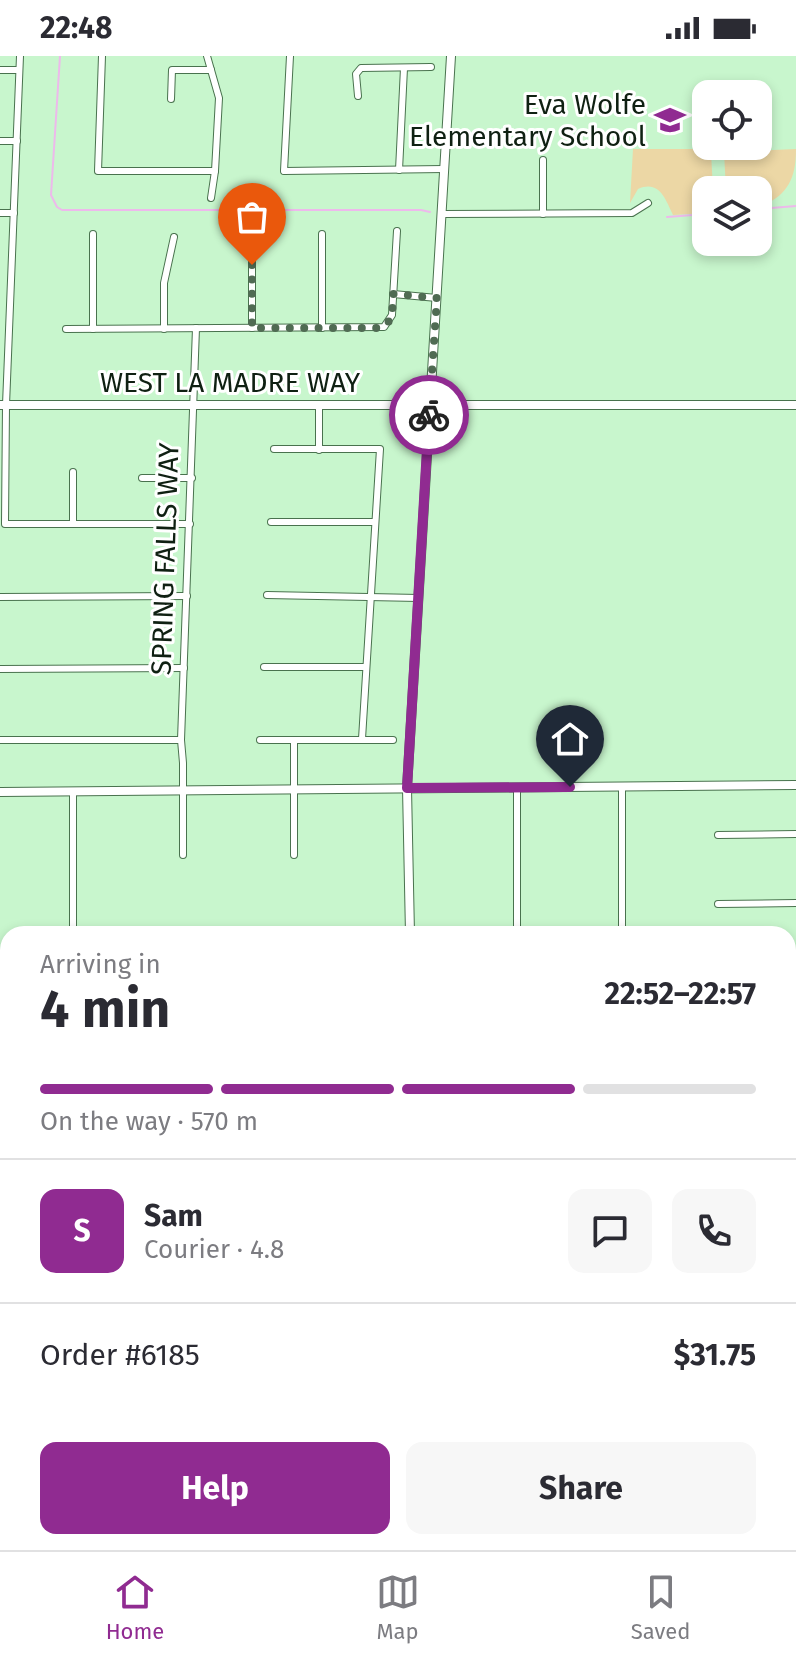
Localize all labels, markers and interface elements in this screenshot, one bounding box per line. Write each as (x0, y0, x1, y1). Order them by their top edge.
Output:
text: 22:48 (40, 10, 112, 46)
map controls (692, 80, 772, 256)
button: locate (692, 80, 772, 160)
place label: Eva Wolfe Elementary School (409, 88, 646, 153)
school or university icon: Eva Wolfe Elementary School (653, 103, 687, 137)
button: layers (692, 176, 772, 256)
pin (218, 183, 286, 265)
icon: bag (230, 195, 274, 239)
street label: WEST LA MADRE WAY (100, 366, 361, 399)
courier (389, 375, 469, 455)
icon: bike (407, 393, 451, 437)
street label: SPRING FALLS WAY (144, 442, 186, 676)
pin (536, 705, 604, 787)
icon: home (548, 717, 592, 761)
text: Arriving in (40, 949, 161, 980)
text: 22:52–22:57 (604, 976, 756, 1012)
text: 4 min (40, 978, 170, 1041)
text: On the way · 570 m (40, 1106, 258, 1137)
button: chat (568, 1189, 652, 1273)
button: phone (672, 1189, 756, 1273)
text: Sam (144, 1198, 203, 1234)
text: S (73, 1213, 91, 1249)
text: Courier · 4.8 (144, 1234, 284, 1265)
text: Order #6185 (40, 1337, 200, 1373)
text: $31.75 (674, 1337, 756, 1373)
button: Help (40, 1442, 390, 1534)
button: Share (406, 1442, 756, 1534)
tab: Home (106, 1570, 164, 1645)
tab: Map (376, 1570, 420, 1645)
tab: Saved (631, 1570, 690, 1645)

